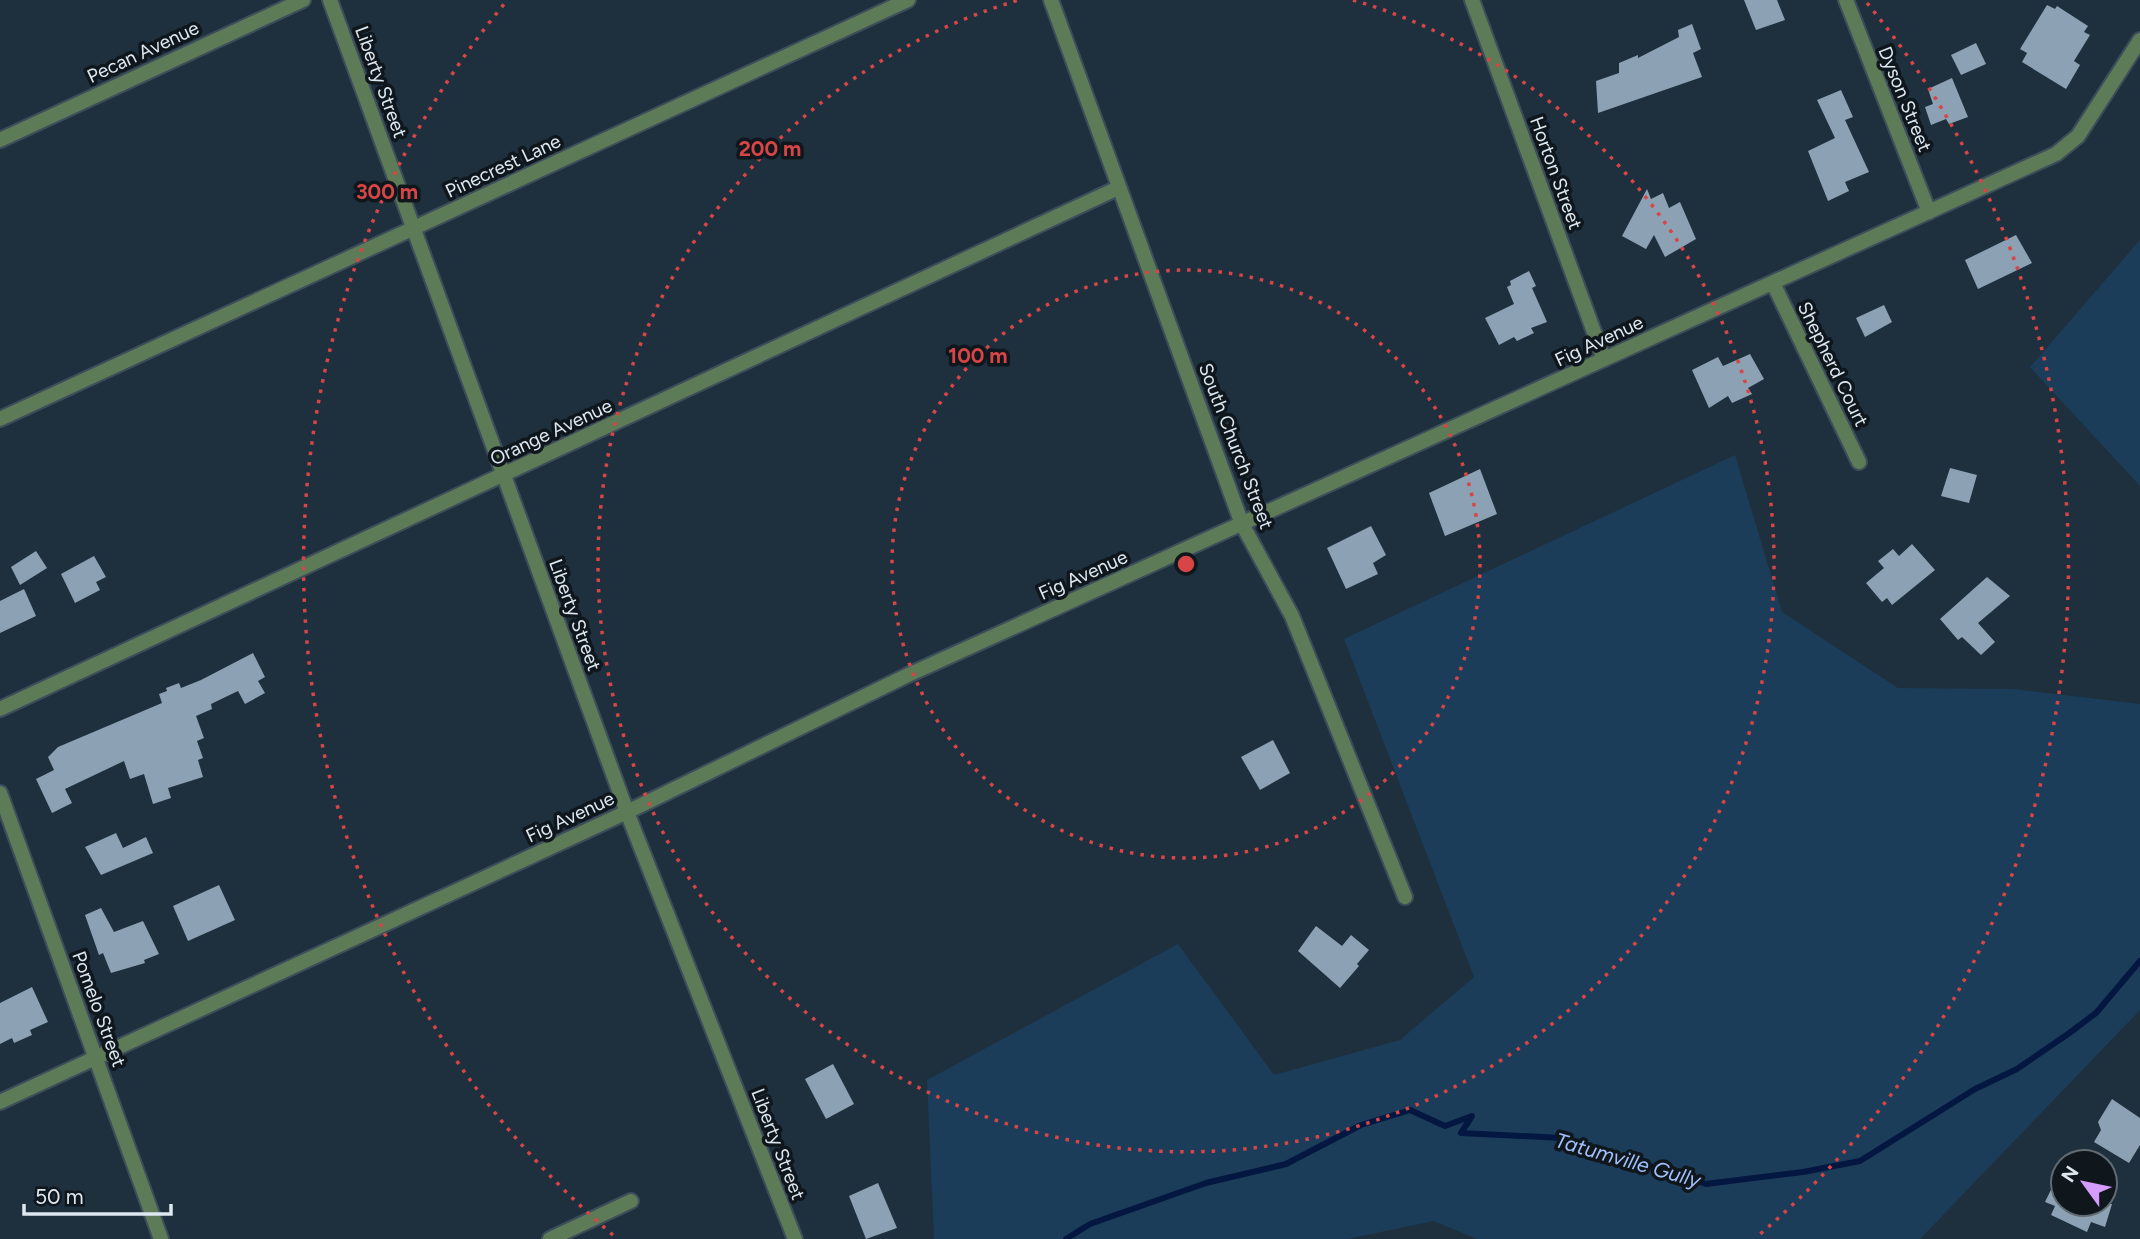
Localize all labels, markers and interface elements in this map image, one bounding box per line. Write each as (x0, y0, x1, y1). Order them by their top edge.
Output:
street label: Pecan Avenue (83, 16, 203, 88)
street label: Liberty Street (350, 23, 412, 141)
street label: Dyson Street (1873, 43, 1937, 155)
street label: Horton Street (1525, 113, 1587, 233)
street label: Pinecrest Lane (442, 129, 564, 203)
text: 200 m (739, 136, 801, 161)
text: 300 m (356, 179, 418, 204)
street label: Shepherd Court (1793, 298, 1873, 430)
street label: Fig Avenue (1551, 311, 1647, 371)
text: 100 m (948, 343, 1008, 368)
street label: South Church Street (1194, 360, 1278, 532)
street label: Orange Avenue (486, 394, 616, 470)
street label: Fig Avenue (1035, 545, 1131, 605)
centre of rings (1174, 552, 1198, 576)
street label: Liberty Street (544, 556, 606, 674)
street label: Fig Avenue (522, 787, 618, 847)
street label: Pomelo Street (67, 948, 131, 1070)
street label: Liberty Street (746, 1085, 810, 1203)
water label: Tatumville Gully (1552, 1127, 1704, 1193)
north arrow (2049, 1148, 2119, 1218)
text: N (2057, 1162, 2084, 1186)
scale bar (24, 1172, 172, 1216)
text: 50 m (35, 1184, 84, 1209)

